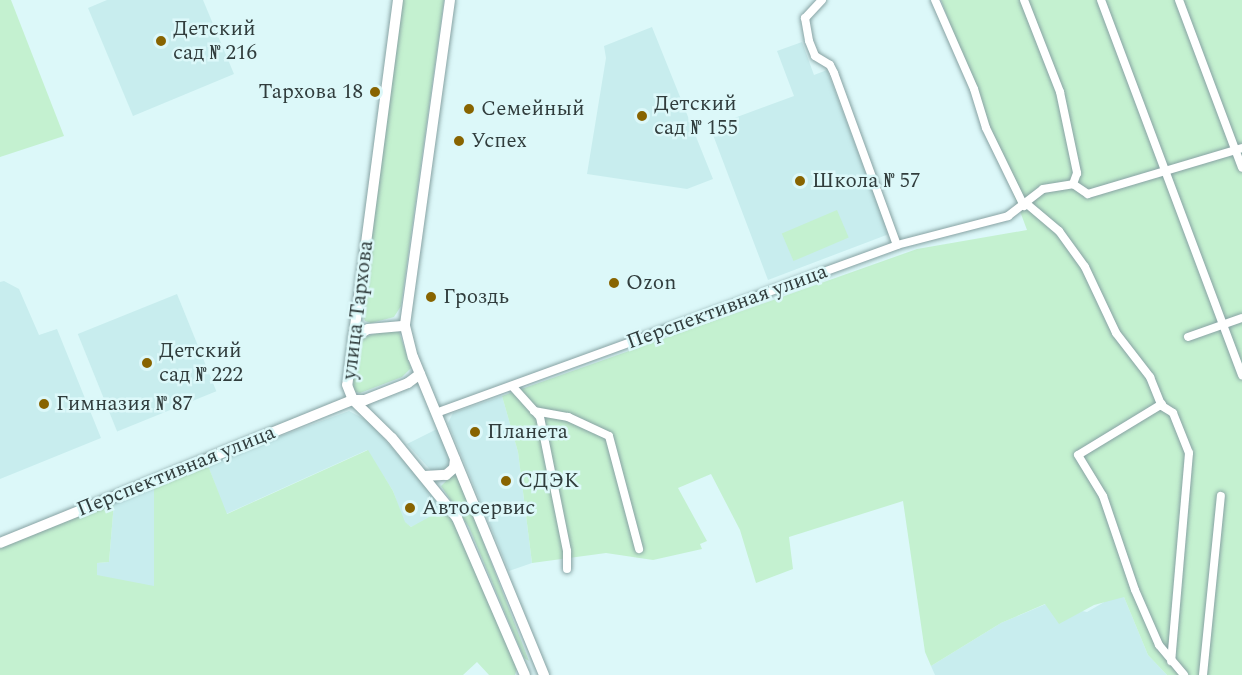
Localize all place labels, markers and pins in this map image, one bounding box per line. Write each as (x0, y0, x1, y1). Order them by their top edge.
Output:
place label: Детский сад № 216 (173, 16, 257, 66)
marker: Детский сад № 216 (154, 34, 168, 48)
place label: Тархова 18 (259, 79, 363, 105)
marker: Тархова 18 (368, 85, 382, 99)
place label: Детский сад № 155 (654, 91, 738, 141)
place label: Семейный (481, 96, 585, 122)
marker: Семейный (462, 102, 476, 116)
marker: Детский сад № 155 (635, 109, 649, 123)
place label: Успех (471, 128, 527, 154)
marker: Успех (452, 134, 466, 148)
place label: Школа № 57 (812, 168, 920, 194)
marker: Школа № 57 (793, 174, 807, 188)
place label: Ozon (626, 270, 676, 296)
marker: Ozon (607, 276, 621, 290)
place label: Гроздь (443, 284, 509, 310)
marker: Гроздь (424, 290, 438, 304)
place label: Детский сад № 222 (159, 338, 243, 388)
marker: Детский сад № 222 (140, 356, 154, 370)
place label: Гимназия № 87 (56, 391, 193, 417)
marker: Гимназия № 87 (37, 397, 51, 411)
place label: Планета (487, 419, 568, 445)
marker: Планета (468, 425, 482, 439)
place label: СДЭК (518, 468, 579, 494)
marker: СДЭК (499, 474, 513, 488)
place label: Автосервис (422, 495, 535, 521)
marker: Автосервис (403, 501, 417, 515)

